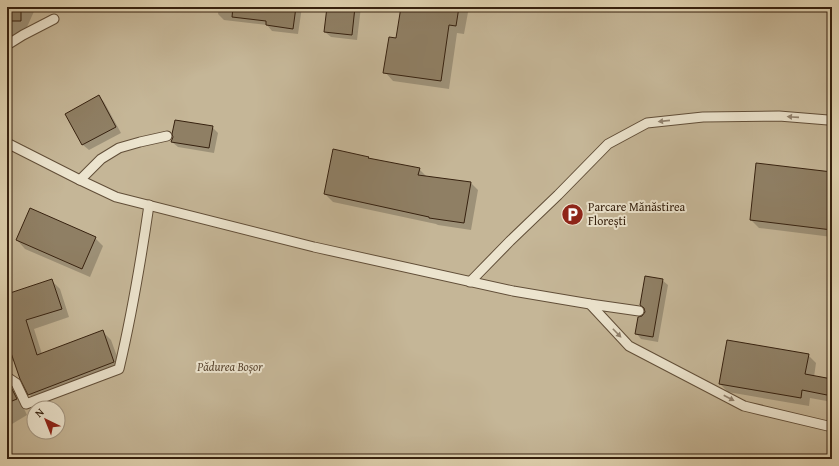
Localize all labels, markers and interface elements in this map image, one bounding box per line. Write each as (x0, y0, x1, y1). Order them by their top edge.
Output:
one-way arrow (787, 114, 799, 121)
one-way arrow (657, 118, 670, 125)
place label: Parcare Mănăstirea Florești (588, 198, 686, 229)
parking icon: Parcare Mănăstirea Florești (559, 201, 585, 227)
one-way arrow (612, 328, 622, 338)
park label: Pădurea Boșor (196, 358, 263, 375)
one-way arrow (723, 395, 735, 401)
north arrow (26, 400, 66, 440)
text: N (31, 404, 48, 421)

